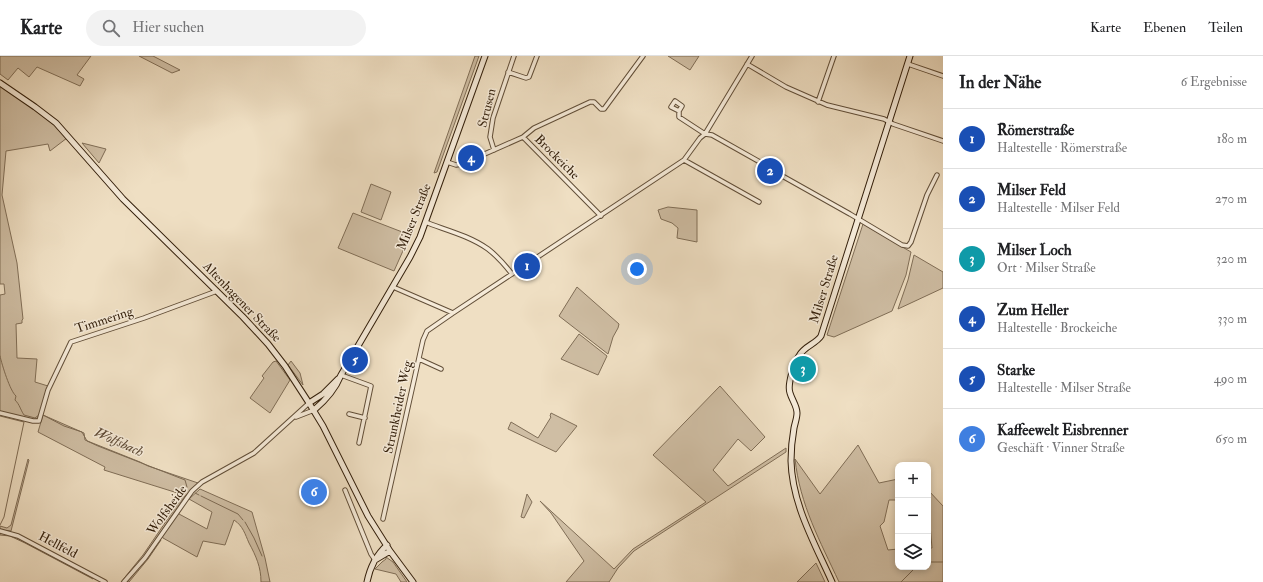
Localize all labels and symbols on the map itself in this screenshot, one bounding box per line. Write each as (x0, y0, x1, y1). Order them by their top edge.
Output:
street label: Strusen (474, 87, 500, 129)
street label: Brockeiche (531, 131, 583, 183)
pin: 4 (458, 143, 484, 173)
pin: 2 (757, 156, 783, 186)
street label: Milser Straße (393, 181, 435, 253)
pin: 1 (514, 251, 540, 281)
street label: Milser Straße (806, 252, 842, 325)
street label: Altenhagener Straße (199, 258, 285, 346)
your location (627, 259, 647, 279)
street label: Timmering (73, 303, 136, 337)
pin: 5 (342, 345, 368, 375)
pin: 3 (790, 354, 816, 384)
street label: Strunkheider Weg (380, 358, 416, 455)
water label: Wolfsbach (92, 424, 146, 460)
pin: 6 (301, 477, 327, 507)
street label: Wolfsheide (143, 482, 191, 539)
street label: Hellfeld (36, 528, 81, 562)

